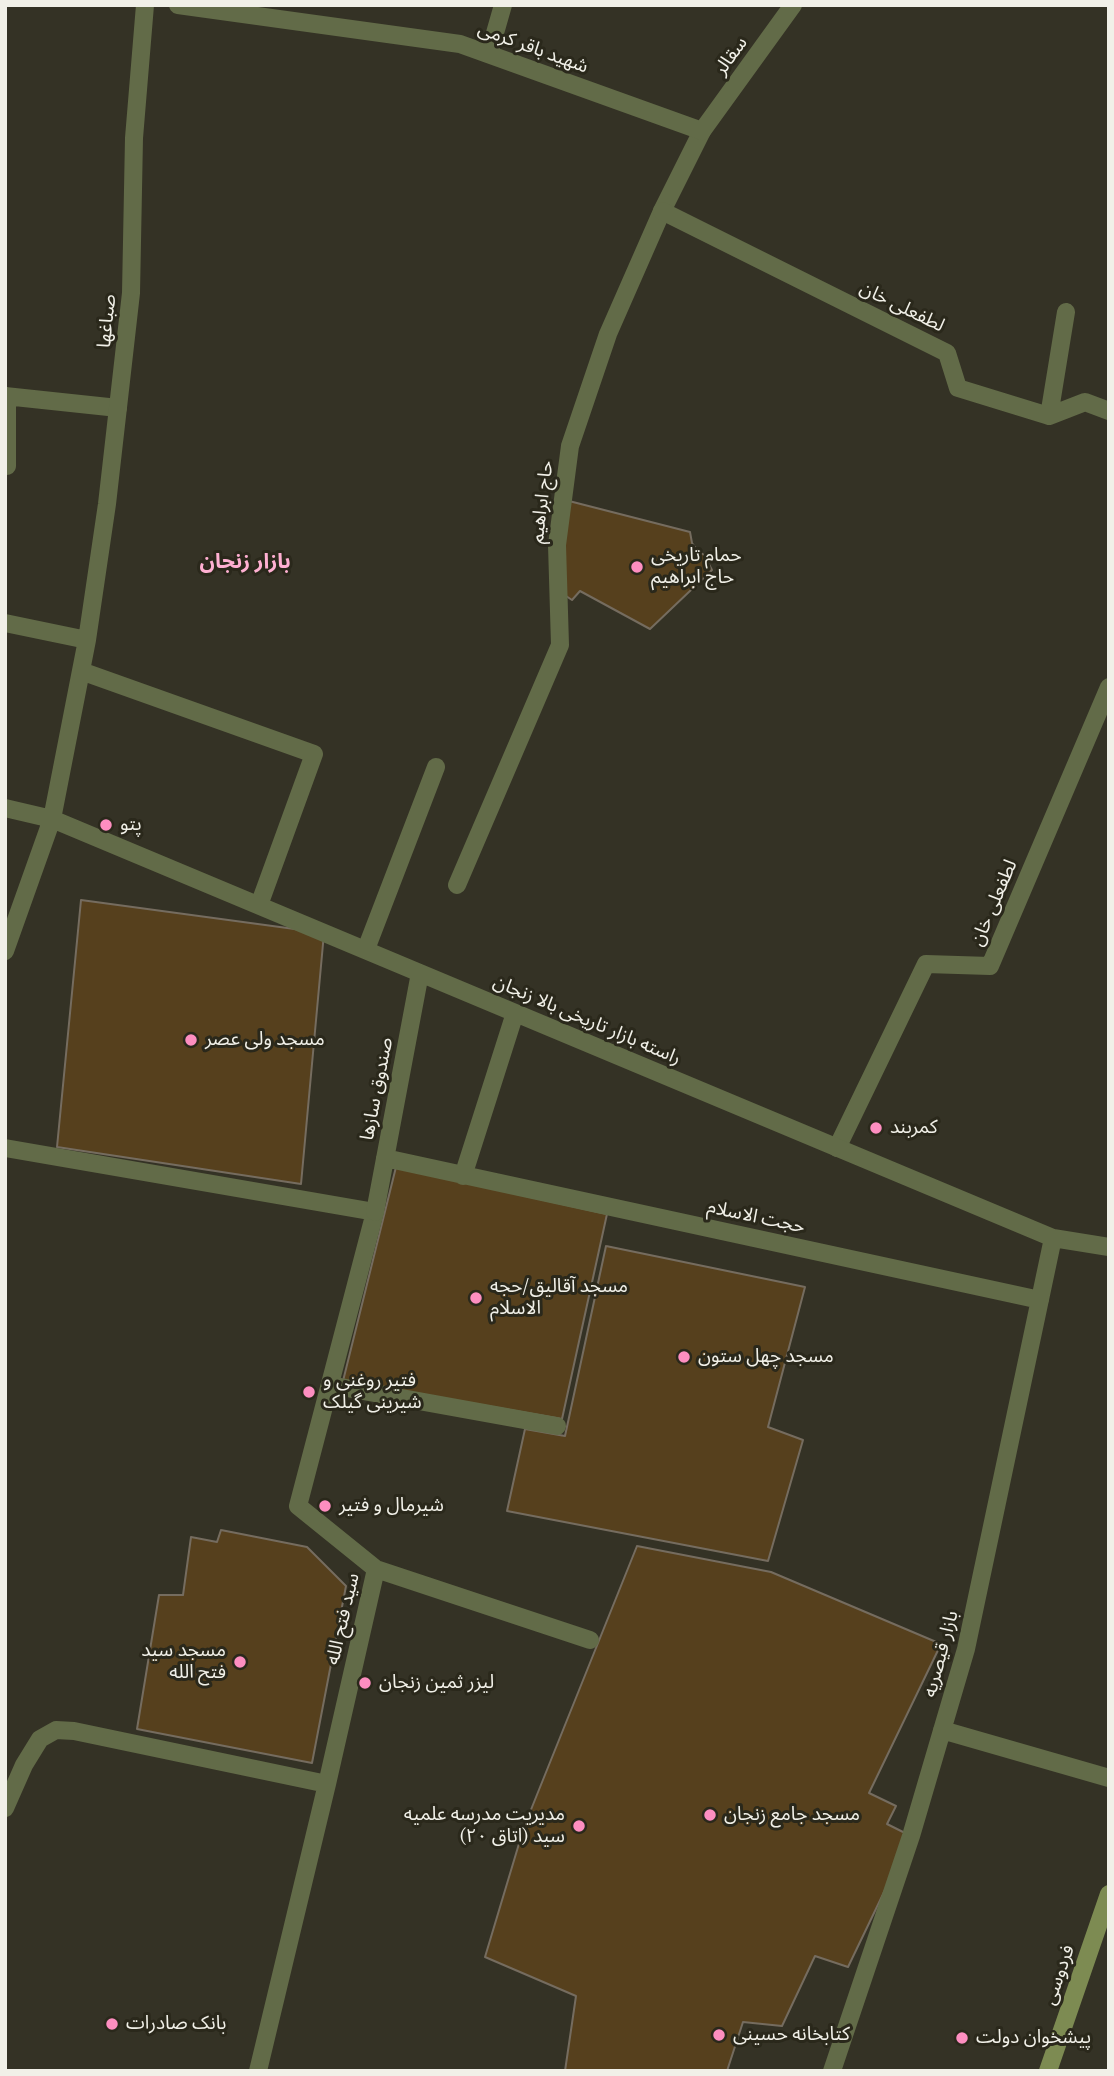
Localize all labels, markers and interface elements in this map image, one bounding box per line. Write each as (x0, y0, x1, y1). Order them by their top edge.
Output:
street label: شهید باقر کرمی (475, 17, 591, 79)
street label: سقالر (709, 32, 753, 80)
street label: لطفعلی خان (856, 277, 948, 337)
street label: صباغها (93, 293, 121, 349)
street label: حاج ابراهیم (526, 459, 558, 545)
place label: حمام تاریخی حاج ابراهیم (651, 545, 742, 589)
district label: بازار زنجان (199, 549, 291, 575)
marker: حمام تاریخی حاج ابراهیم (629, 559, 645, 575)
place label: پتو (120, 814, 142, 836)
marker: پتو (98, 817, 114, 833)
street label: لطفعلی خان (966, 856, 1022, 950)
street label: راسته بازار تاریخی بالا زنجان (490, 970, 684, 1070)
place label: مسجد ولی عصر (205, 1029, 325, 1051)
marker: مسجد ولی عصر (183, 1032, 199, 1048)
street label: صندوق سازها (356, 1036, 398, 1142)
place label: کمربند (890, 1117, 937, 1139)
marker: کمربند (868, 1120, 884, 1136)
street label: حجت الاسلام (705, 1196, 807, 1238)
place label: مسجد آقالیق/حجه الاسلام (490, 1276, 628, 1320)
marker: مسجد آقالیق/حجه الاسلام (468, 1290, 484, 1306)
place label: مسجد چهل ستون (698, 1346, 834, 1368)
marker: مسجد چهل ستون (676, 1349, 692, 1365)
place label: فتیر روغنی و شیرینی گیلک (323, 1370, 422, 1414)
marker: فتیر روغنی و شیرینی گیلک (301, 1384, 317, 1400)
place label: شیرمال و فتیر (339, 1495, 444, 1517)
marker: شیرمال و فتیر (317, 1498, 333, 1514)
street label: سید فتح الله (321, 1571, 365, 1667)
street label: بازار قیصریه (919, 1608, 963, 1700)
place label: مسجد سید فتح الله (141, 1640, 226, 1684)
marker: مسجد سید فتح الله (232, 1654, 248, 1670)
place label: لیزر ثمین زنجان (379, 1672, 494, 1694)
marker: لیزر ثمین زنجان (357, 1675, 373, 1691)
place label: مدیریت مدرسه علمیه سید (اتاق ۲۰) (404, 1804, 565, 1848)
place label: مسجد جامع زنجان (724, 1804, 860, 1826)
marker: مسجد جامع زنجان (702, 1807, 718, 1823)
marker: مدیریت مدرسه علمیه سید (اتاق ۲۰) (571, 1818, 587, 1834)
street label: فردوسی (1038, 1942, 1080, 2008)
place label: بانک صادرات (126, 2013, 226, 2035)
marker: بانک صادرات (104, 2016, 120, 2032)
place label: کتابخانه حسینی (733, 2024, 850, 2046)
marker: کتابخانه حسینی (711, 2027, 727, 2043)
place label: پیشخوان دولت (976, 2027, 1091, 2049)
marker: پیشخوان دولت (954, 2030, 970, 2046)

